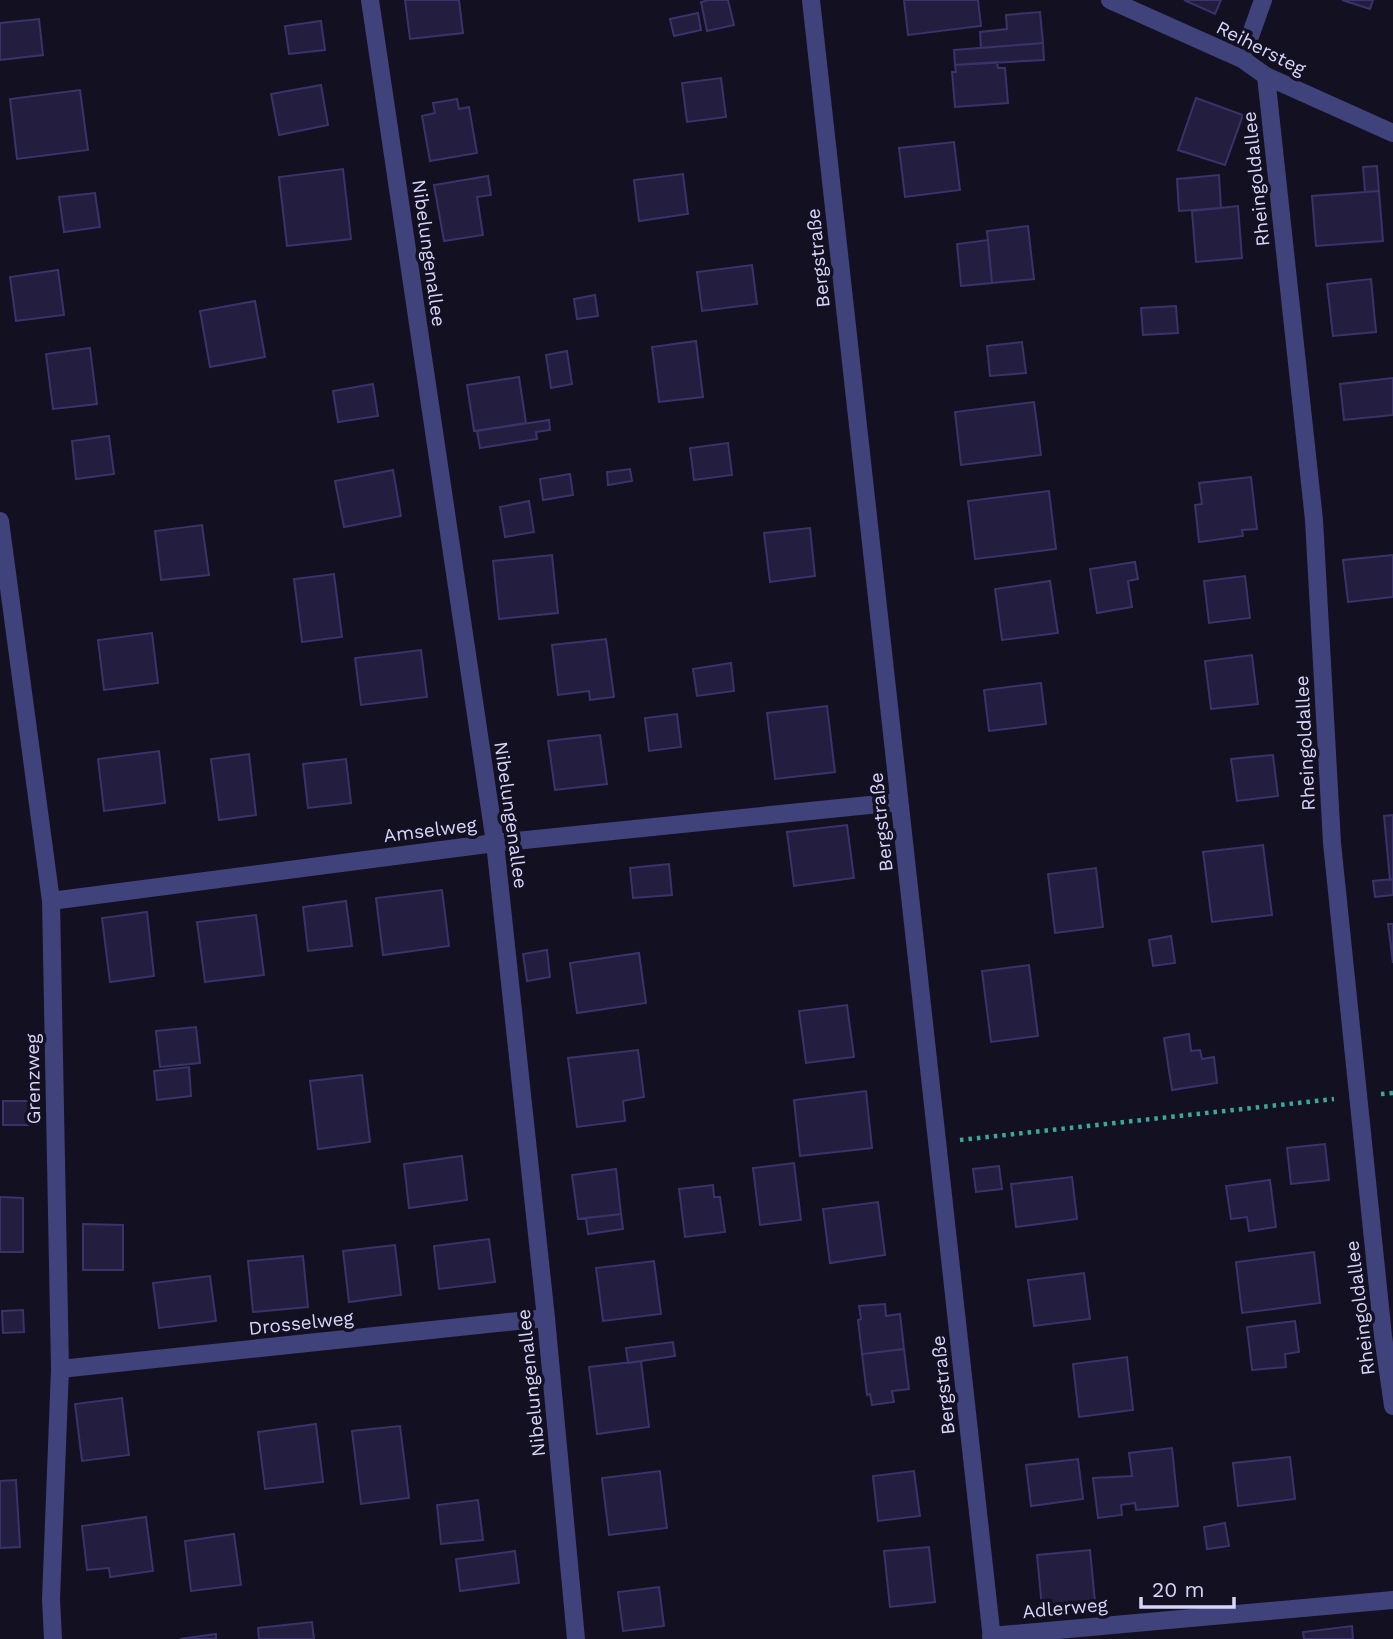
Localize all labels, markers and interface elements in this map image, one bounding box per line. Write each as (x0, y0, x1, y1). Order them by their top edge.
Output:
street label: Reihersteg (1212, 16, 1310, 81)
street label: Rheingoldallee (1237, 110, 1275, 248)
street label: Nibelungenallee (407, 178, 451, 328)
street label: Bergstraße (801, 207, 835, 309)
street label: Rheingoldallee (1290, 675, 1320, 811)
street label: Nibelungenallee (489, 740, 533, 890)
street label: Bergstraße (864, 771, 898, 873)
street label: Amselweg (382, 813, 479, 847)
street label: Grenzweg (21, 1033, 45, 1125)
street label: Rheingoldallee (1340, 1239, 1380, 1377)
street label: Drosselweg (247, 1306, 356, 1340)
street label: Nibelungenallee (512, 1308, 550, 1458)
street label: Bergstraße (926, 1334, 960, 1436)
scale bar (1141, 1566, 1234, 1610)
text: 20 m (1152, 1577, 1204, 1602)
street label: Adlerweg (1021, 1593, 1109, 1623)

